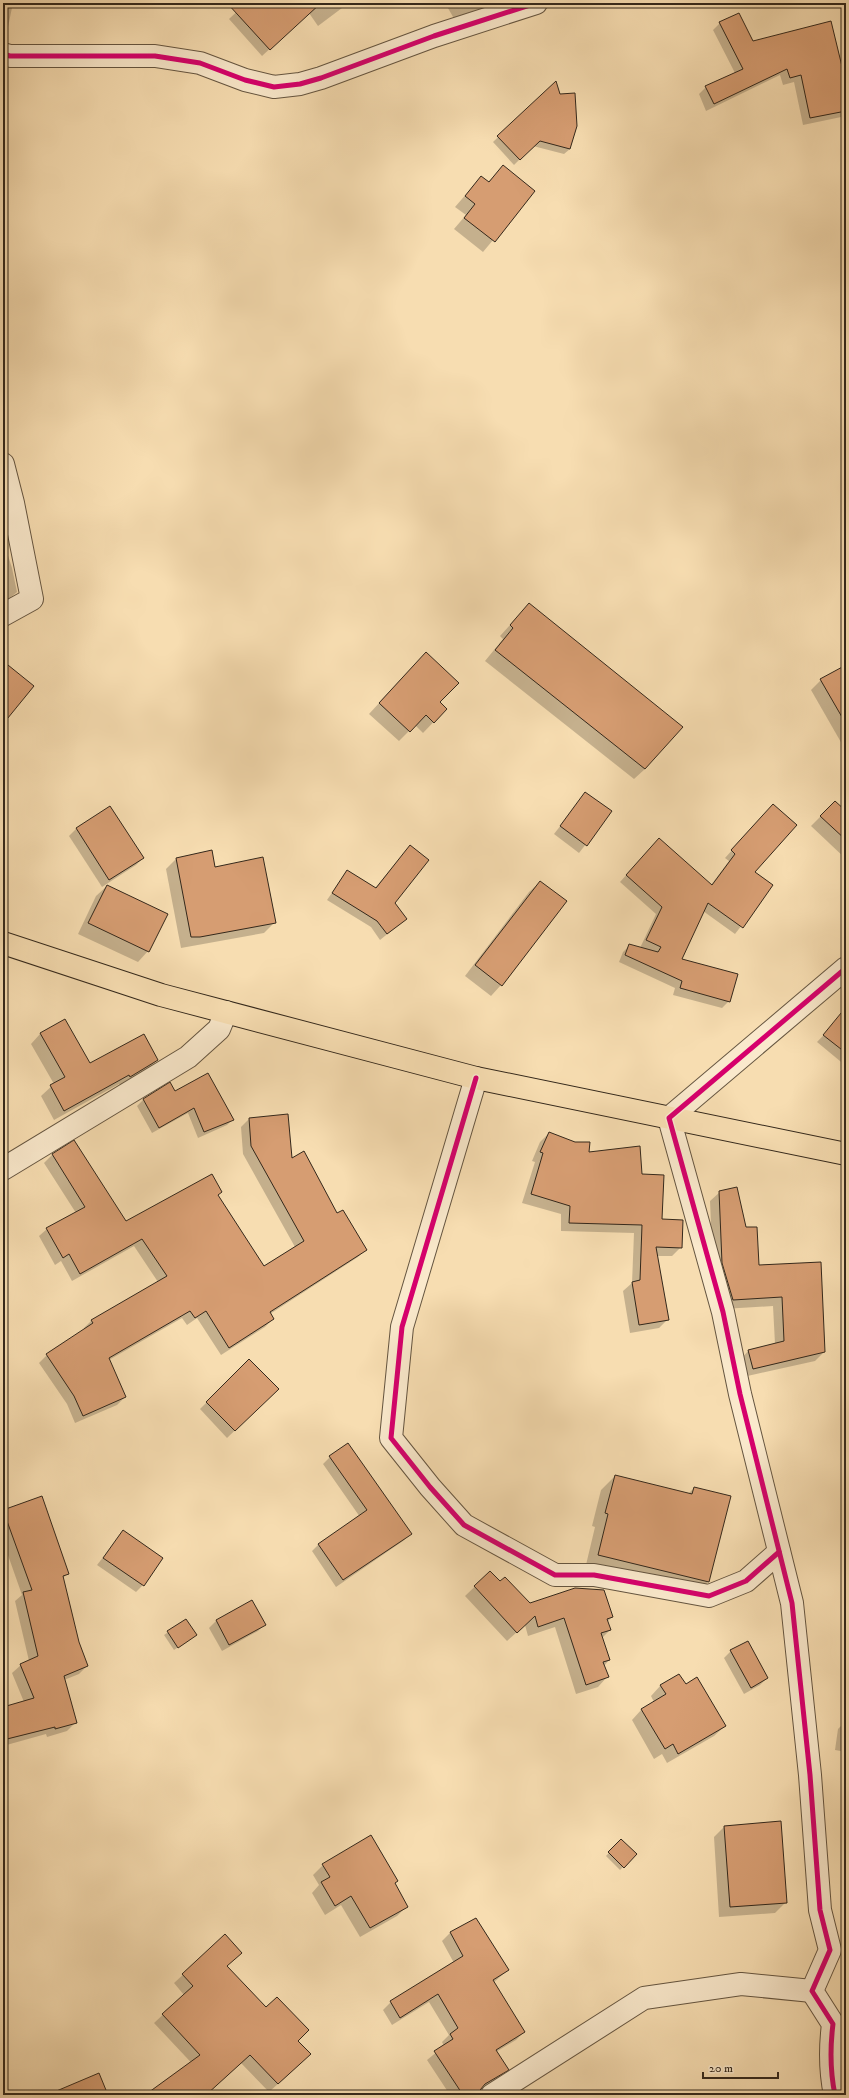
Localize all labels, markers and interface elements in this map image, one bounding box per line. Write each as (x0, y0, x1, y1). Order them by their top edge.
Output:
scale bar (703, 2054, 778, 2080)
text: 20 m (709, 2061, 733, 2076)

